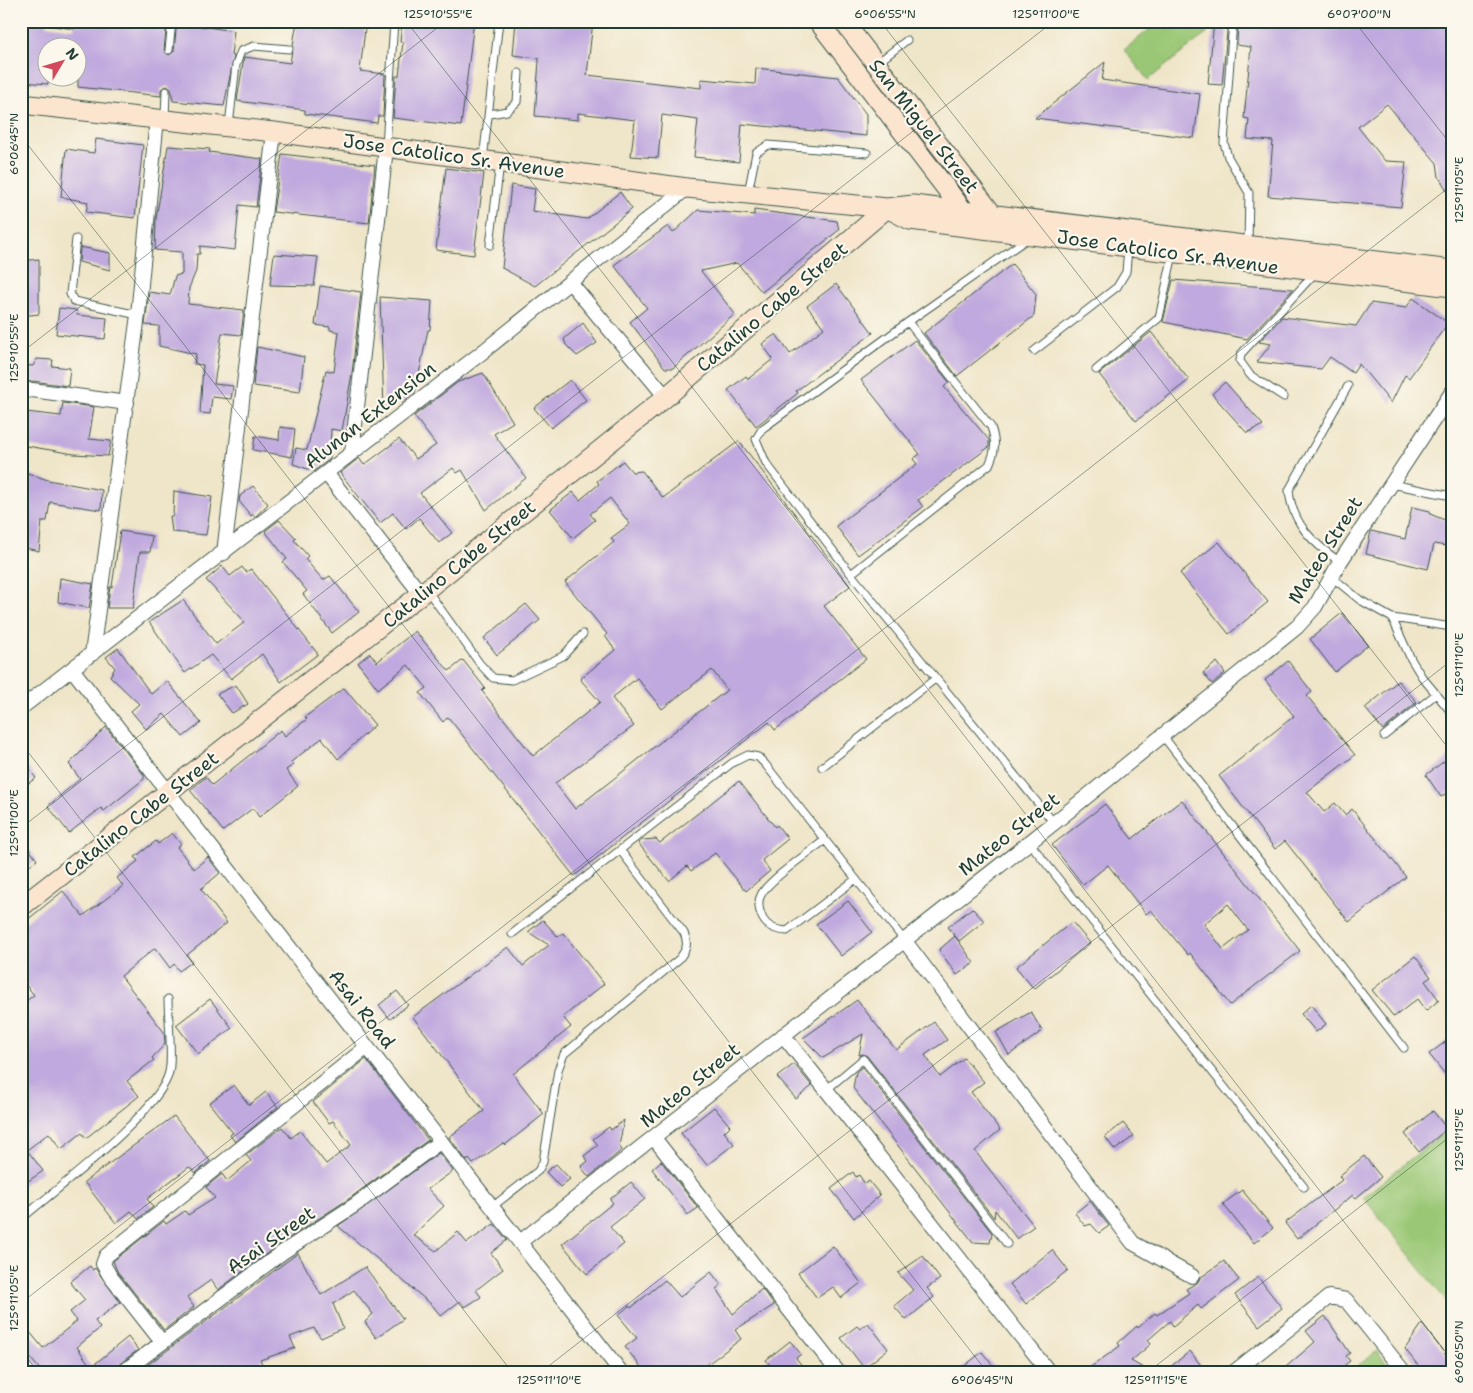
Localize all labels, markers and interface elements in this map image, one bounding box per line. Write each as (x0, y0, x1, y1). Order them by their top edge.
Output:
text: 125°10'55"E (404, 6, 472, 22)
text: 6°06'55"N (854, 6, 916, 22)
text: 125°11'00"E (1012, 6, 1080, 22)
text: 6°07'00"N (1327, 6, 1391, 22)
north arrow (38, 38, 88, 88)
text: N (62, 44, 83, 64)
street label: San Miguel Street (863, 53, 985, 199)
text: 6°06'45"N (6, 113, 22, 175)
street label: Jose Catolico Sr. Avenue (342, 128, 566, 184)
text: 125°11'05"E (1451, 157, 1467, 223)
street label: Jose Catolico Sr. Avenue (1056, 224, 1280, 280)
street label: Catalino Cabe Street (691, 236, 853, 378)
text: 125°10'55"E (6, 314, 22, 382)
street label: Alunan Extension (299, 356, 441, 474)
street label: Mateo Street (1282, 492, 1368, 608)
street label: Catalino Cabe Street (377, 494, 541, 634)
text: 125°11'10"E (1451, 633, 1467, 697)
street label: Catalino Cabe Street (58, 746, 224, 882)
street label: Mateo Street (953, 787, 1065, 881)
text: 125°11'00"E (6, 789, 22, 857)
street label: Asai Road (323, 964, 401, 1054)
street label: Mateo Street (635, 1037, 745, 1133)
text: 125°11'15"E (1451, 1108, 1467, 1172)
street label: Asai Street (222, 1200, 320, 1280)
text: 125°11'05"E (6, 1265, 22, 1331)
text: 6°06'50"N (1451, 1320, 1467, 1384)
text: 125°11'10"E (517, 1372, 581, 1388)
text: 6°06'45"N (951, 1372, 1013, 1388)
text: 125°11'15"E (1124, 1372, 1188, 1388)

